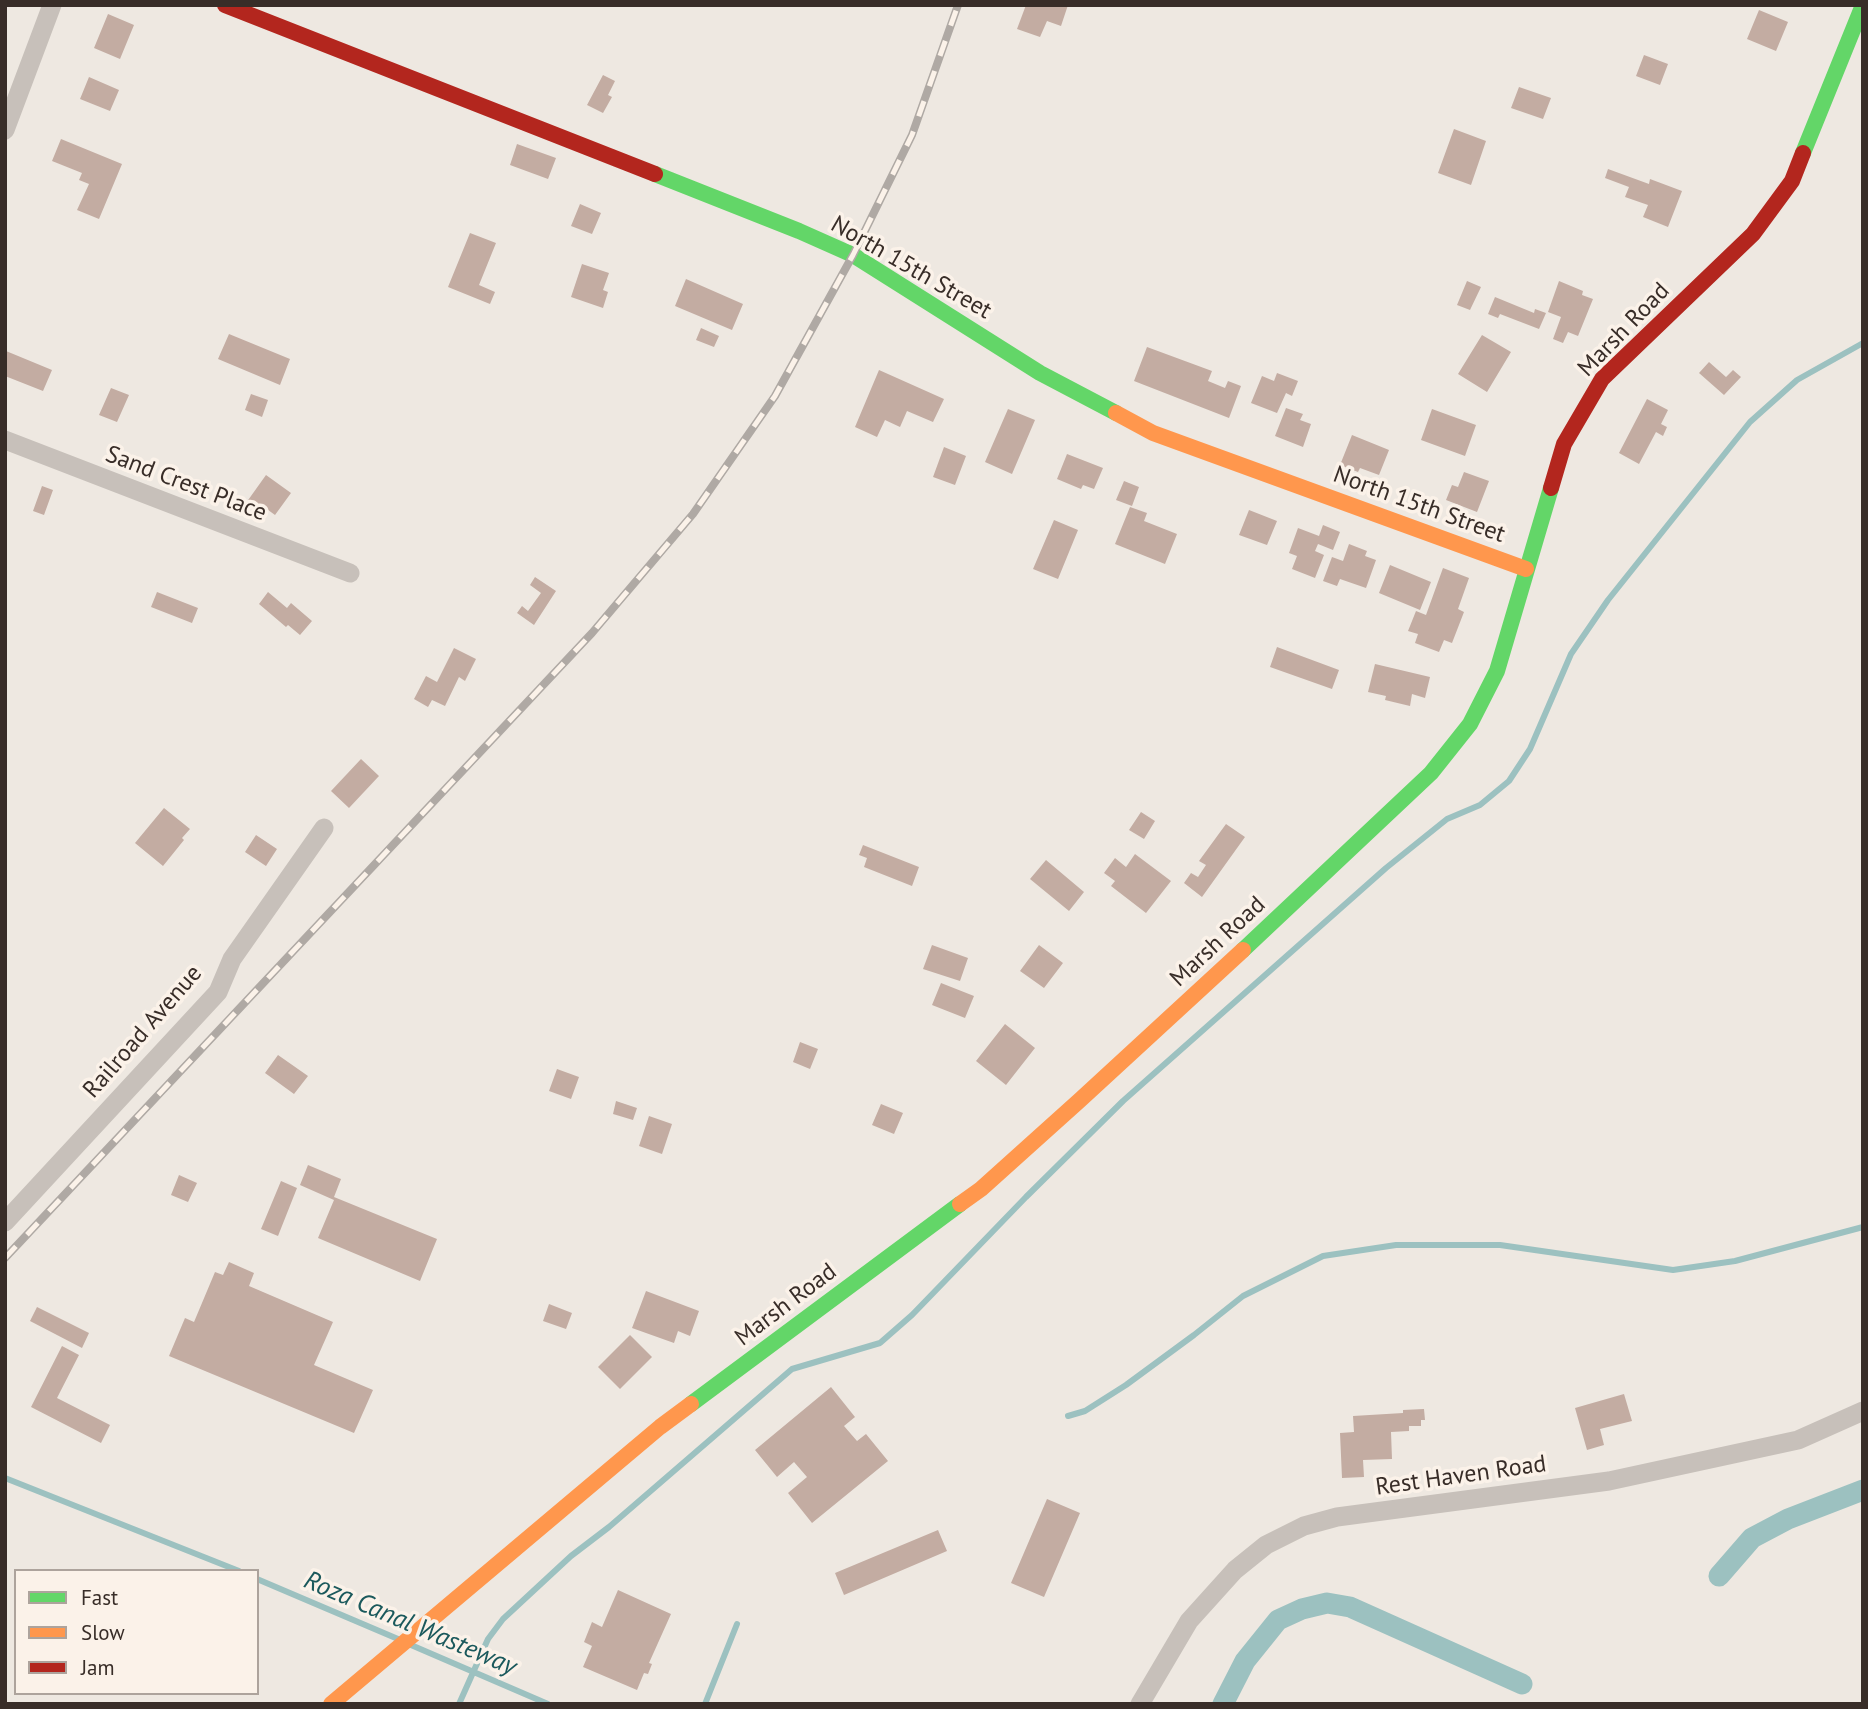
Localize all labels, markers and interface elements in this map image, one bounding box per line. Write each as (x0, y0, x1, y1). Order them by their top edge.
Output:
street label: North 15th Street (826, 210, 996, 326)
street label: Marsh Road (1572, 277, 1676, 383)
street label: Sand Crest Place (101, 440, 271, 528)
street label: North 15th Street (1329, 461, 1509, 549)
street label: Marsh Road (1164, 891, 1272, 993)
street label: Railroad Avenue (77, 960, 209, 1104)
street label: Marsh Road (730, 1258, 842, 1352)
street label: Rest Haven Road (1374, 1450, 1548, 1502)
water label: Roza Canal Wasteway (299, 1565, 521, 1683)
legend (14, 1569, 259, 1695)
text: Fast (81, 1584, 118, 1611)
text: Slow (81, 1619, 125, 1646)
text: Jam (81, 1654, 115, 1681)

